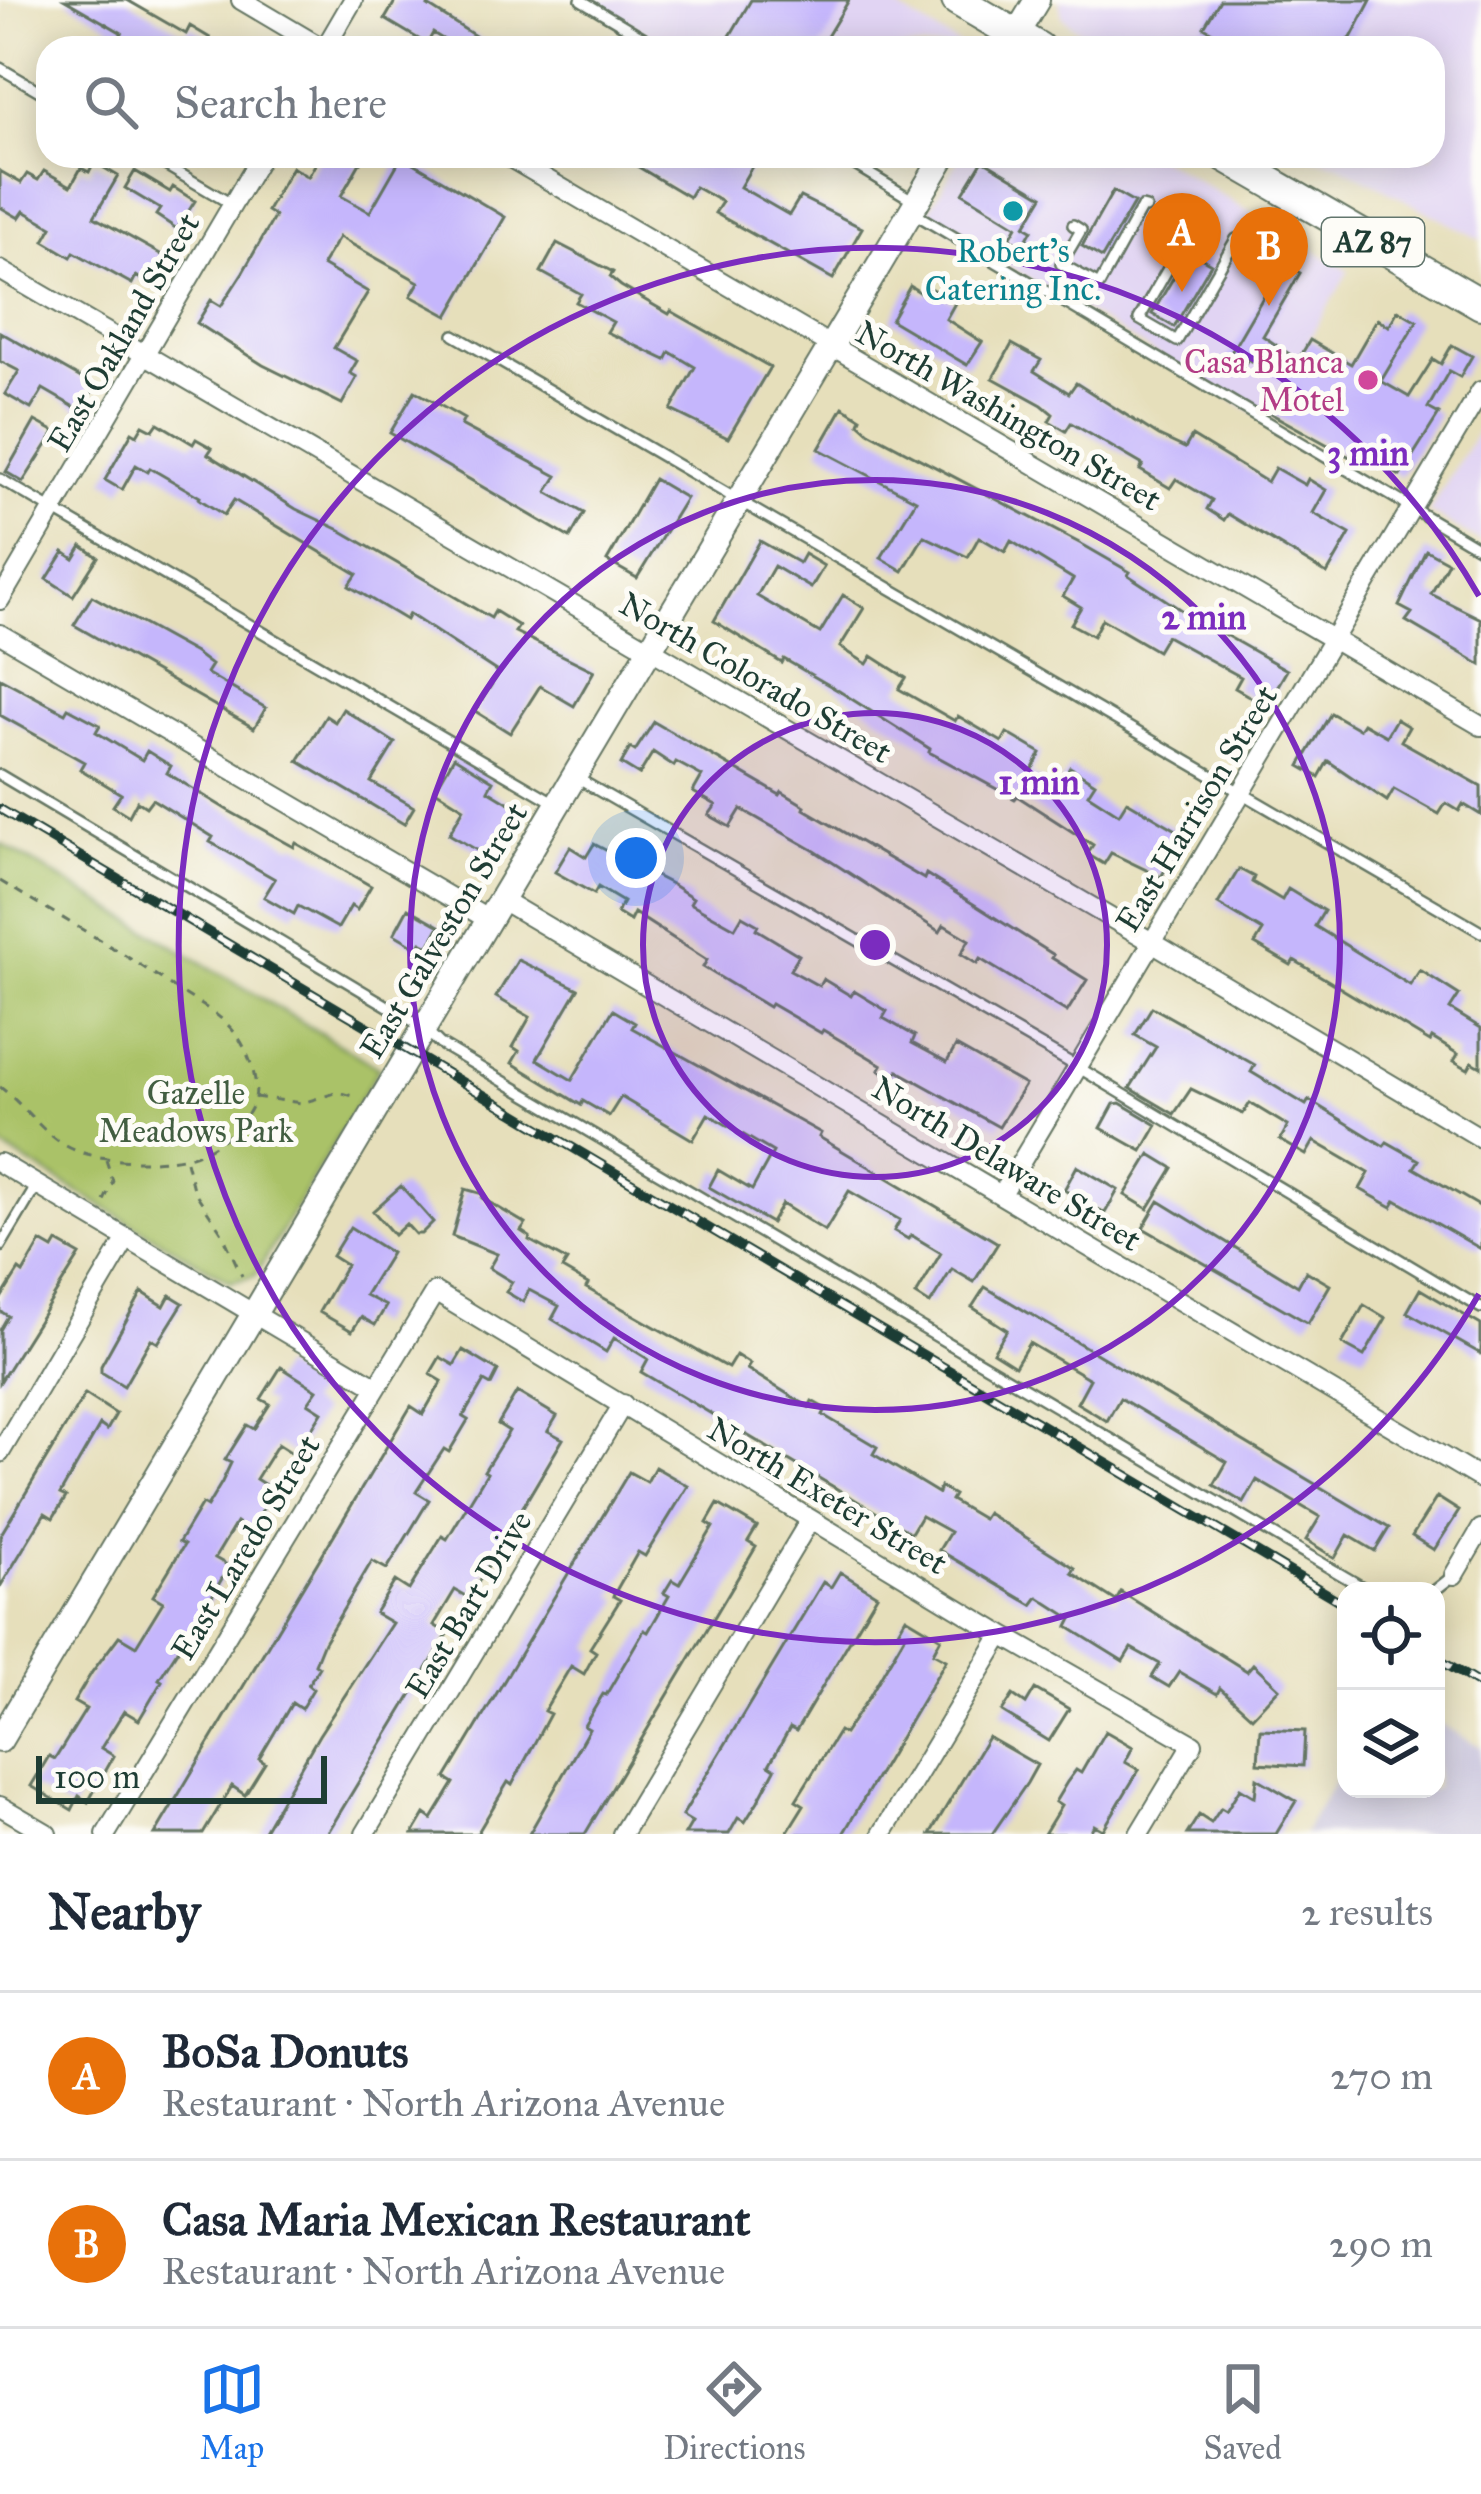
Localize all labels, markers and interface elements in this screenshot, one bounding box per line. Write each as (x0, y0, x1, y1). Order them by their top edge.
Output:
search box (36, 36, 1445, 168)
icon: search (78, 69, 144, 135)
text: Search here (174, 75, 387, 130)
pin: A (1143, 193, 1221, 292)
marker: Robert's Catering Inc. (1000, 198, 1026, 224)
street label: East Oakland Street (39, 206, 209, 459)
pin: B (1230, 207, 1308, 306)
road number: AZ 87 (1322, 218, 1424, 266)
place label: Robert's Catering Inc. (925, 231, 1101, 309)
street label: North Washington Street (849, 312, 1168, 520)
place label: Casa Blanca Motel (1184, 342, 1344, 420)
marker: Casa Blanca Motel (1355, 367, 1381, 393)
text: 3 min (1327, 431, 1409, 475)
street label: North Colorado Street (612, 584, 899, 772)
text: 2 min (1161, 595, 1247, 639)
street label: East Harrison Street (1107, 678, 1286, 939)
text: 1 min (998, 760, 1080, 804)
street label: East Galveston Street (352, 795, 536, 1066)
your location (606, 828, 666, 888)
centre of rings (854, 924, 896, 966)
street label: North Delaware Street (865, 1068, 1148, 1260)
park label: Gazelle Meadows Park (98, 1073, 294, 1151)
street label: North Exeter Street (700, 1409, 955, 1583)
street label: East Laredo Street (163, 1428, 329, 1667)
street label: East Bart Drive (397, 1504, 540, 1706)
map controls (1337, 1582, 1445, 1798)
button: locate (1337, 1582, 1445, 1690)
button: layers (1337, 1690, 1445, 1798)
scale bar (36, 1750, 327, 1803)
text: 100 m (54, 1757, 140, 1797)
text: Nearby (48, 1881, 200, 1943)
text: 2 results (1301, 1888, 1433, 1936)
text: BoSa Donuts (162, 2024, 408, 2079)
text: A (74, 2052, 100, 2100)
text: 270 m (1330, 2052, 1433, 2100)
text: Restaurant · North Arizona Avenue (162, 2079, 725, 2127)
text: Casa Maria Mexican Restaurant (162, 2192, 750, 2247)
text: B (74, 2220, 100, 2268)
text: 290 m (1329, 2220, 1433, 2268)
text: Restaurant · North Arizona Avenue (162, 2247, 725, 2295)
tab: Map (199, 2356, 265, 2468)
tab: Directions (663, 2356, 805, 2468)
tab: Saved (1204, 2356, 1282, 2468)

